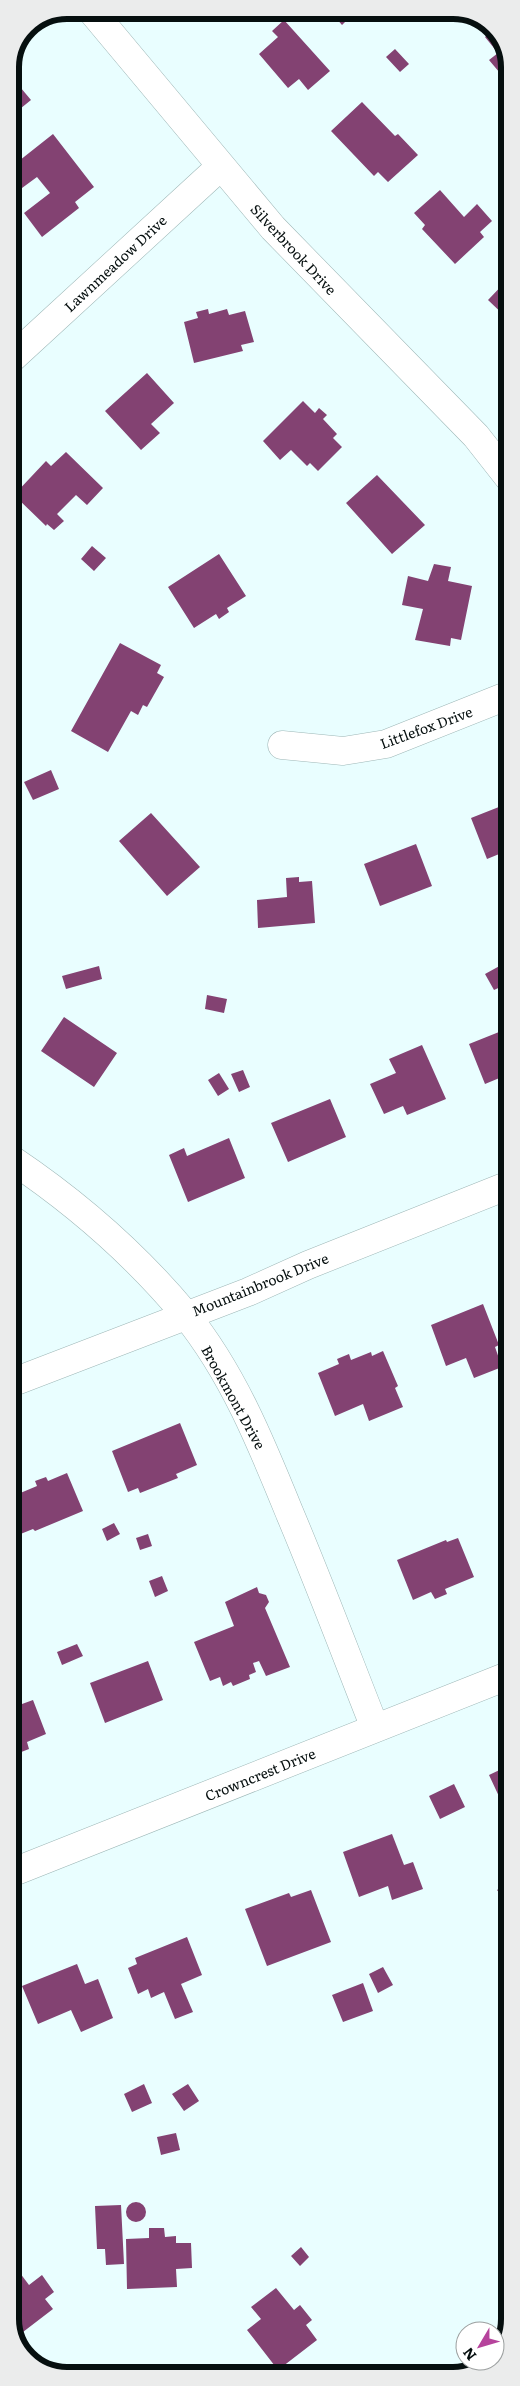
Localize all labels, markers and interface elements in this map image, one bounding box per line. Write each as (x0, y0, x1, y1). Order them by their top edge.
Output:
street label: Silverbrook Drive (247, 199, 341, 299)
street label: Lawnmeadow Drive (59, 210, 171, 316)
street label: Littlefox Drive (377, 701, 475, 753)
street label: Mountainbrook Drive (189, 1248, 331, 1320)
street label: Brookmont Drive (197, 1341, 271, 1453)
street label: Crowncrest Drive (202, 1743, 318, 1805)
north arrow (455, 2321, 505, 2371)
text: N (457, 2344, 480, 2365)

